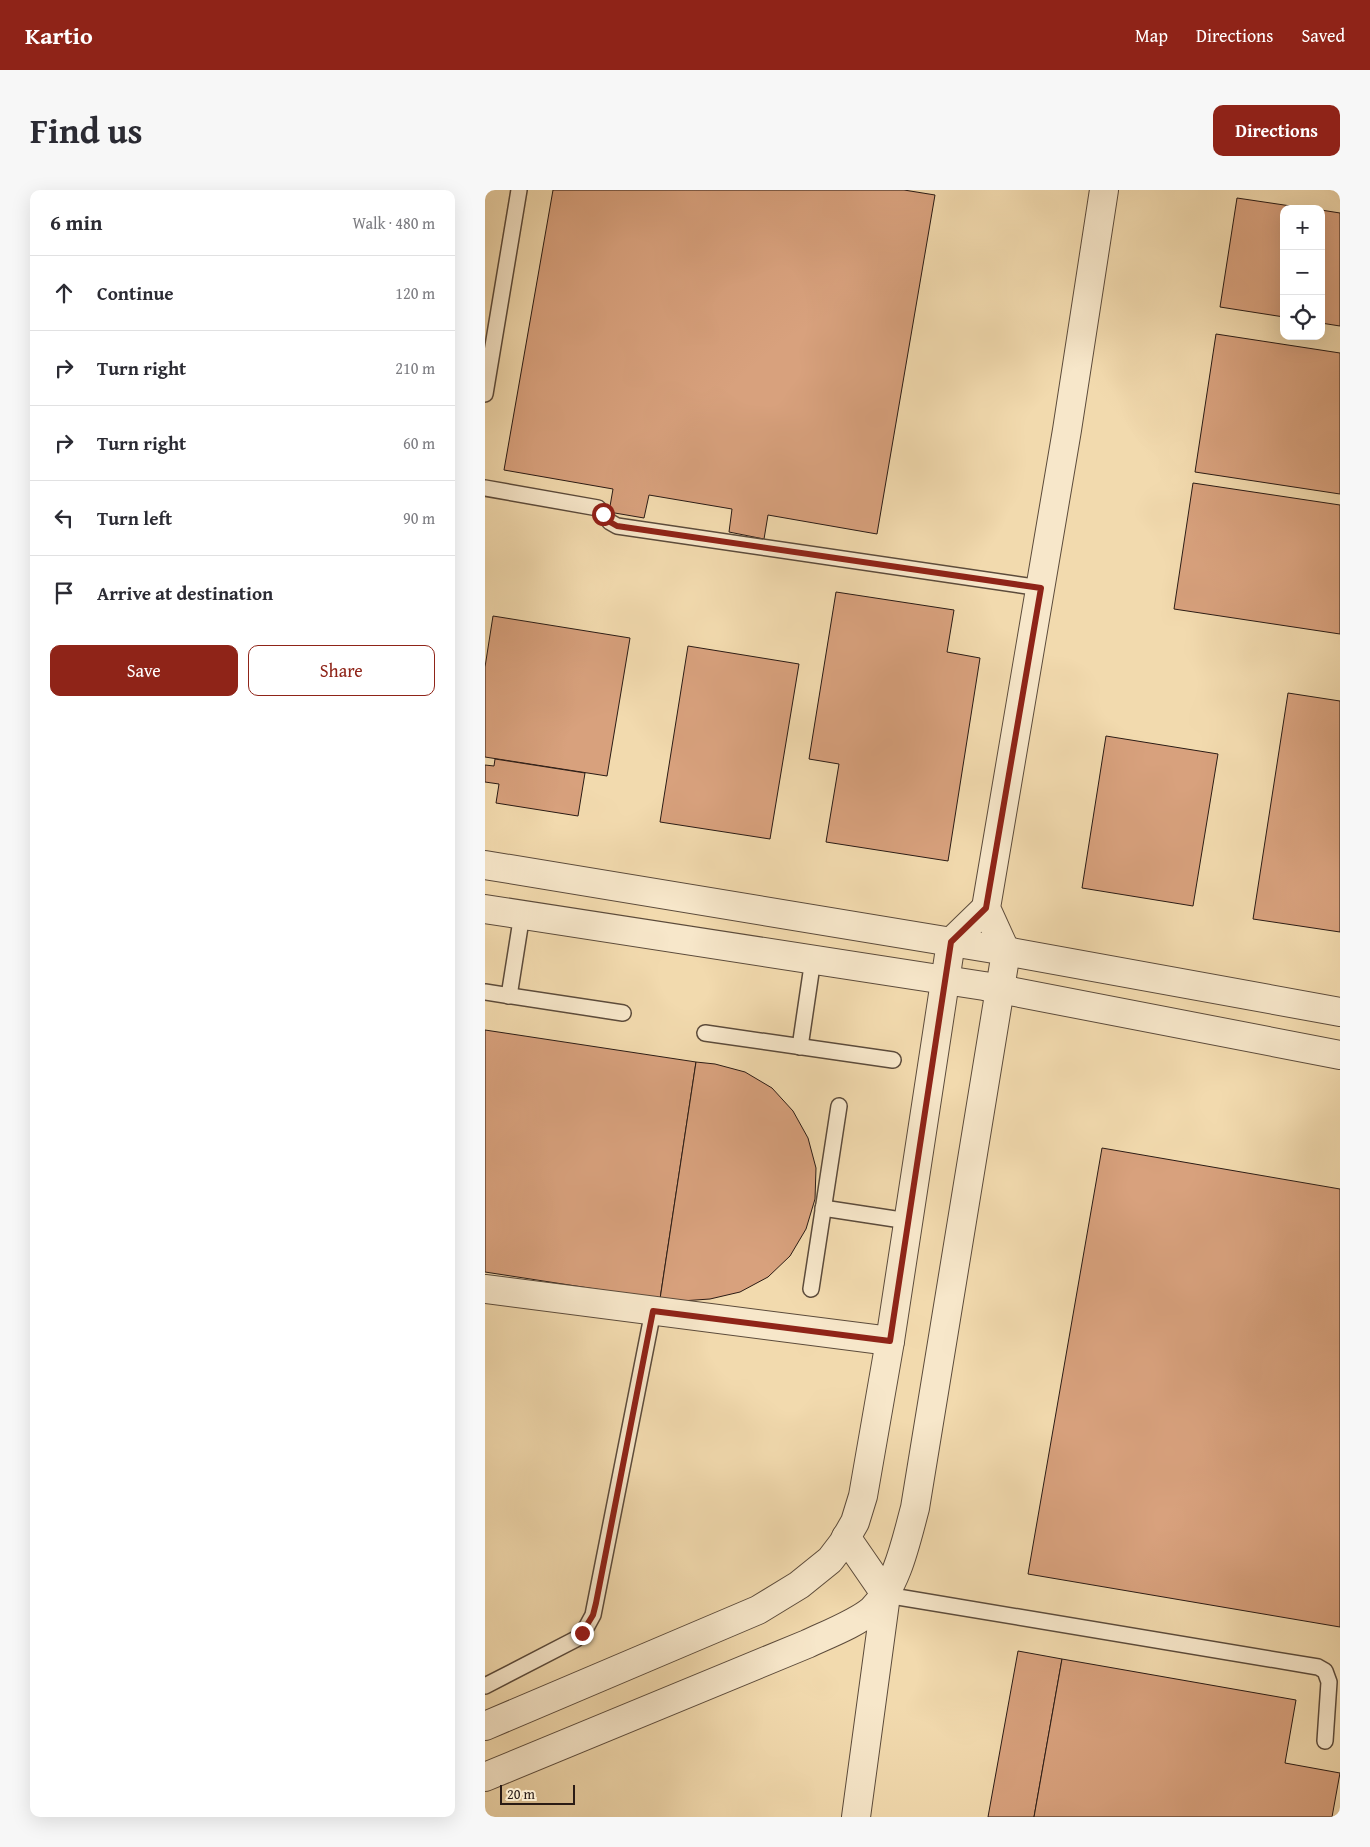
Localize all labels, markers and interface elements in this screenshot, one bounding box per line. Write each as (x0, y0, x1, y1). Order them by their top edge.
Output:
text: Kartio (25, 18, 93, 53)
text: Map (1135, 22, 1168, 49)
text: Directions (1196, 22, 1273, 49)
text: Saved (1301, 22, 1345, 49)
text: Find us (30, 105, 143, 156)
button: Directions (1213, 105, 1340, 156)
map controls (1280, 205, 1325, 340)
button: + (1280, 205, 1325, 250)
text: 6 min (50, 207, 102, 238)
text: Walk · 480 m (352, 211, 435, 235)
button: − (1280, 250, 1325, 295)
icon: ahead (50, 279, 78, 307)
text: Continue (97, 279, 174, 307)
text: 120 m (395, 281, 435, 305)
button: locate (1280, 295, 1325, 340)
icon: right (50, 354, 78, 382)
text: Turn right (97, 354, 186, 382)
text: 210 m (395, 356, 435, 380)
icon: right (50, 429, 78, 457)
text: Turn right (97, 429, 186, 457)
text: 60 m (403, 431, 435, 455)
route start (592, 503, 615, 526)
icon: left (50, 504, 78, 532)
text: Turn left (97, 504, 172, 532)
text: 90 m (403, 506, 435, 530)
icon: arrive (50, 579, 78, 607)
text: Arrive at destination (97, 579, 273, 607)
button: Save (50, 645, 238, 696)
button: Share (248, 645, 435, 696)
route end (571, 1622, 594, 1645)
scale bar (500, 1782, 575, 1805)
text: 20 m (507, 1784, 535, 1804)

